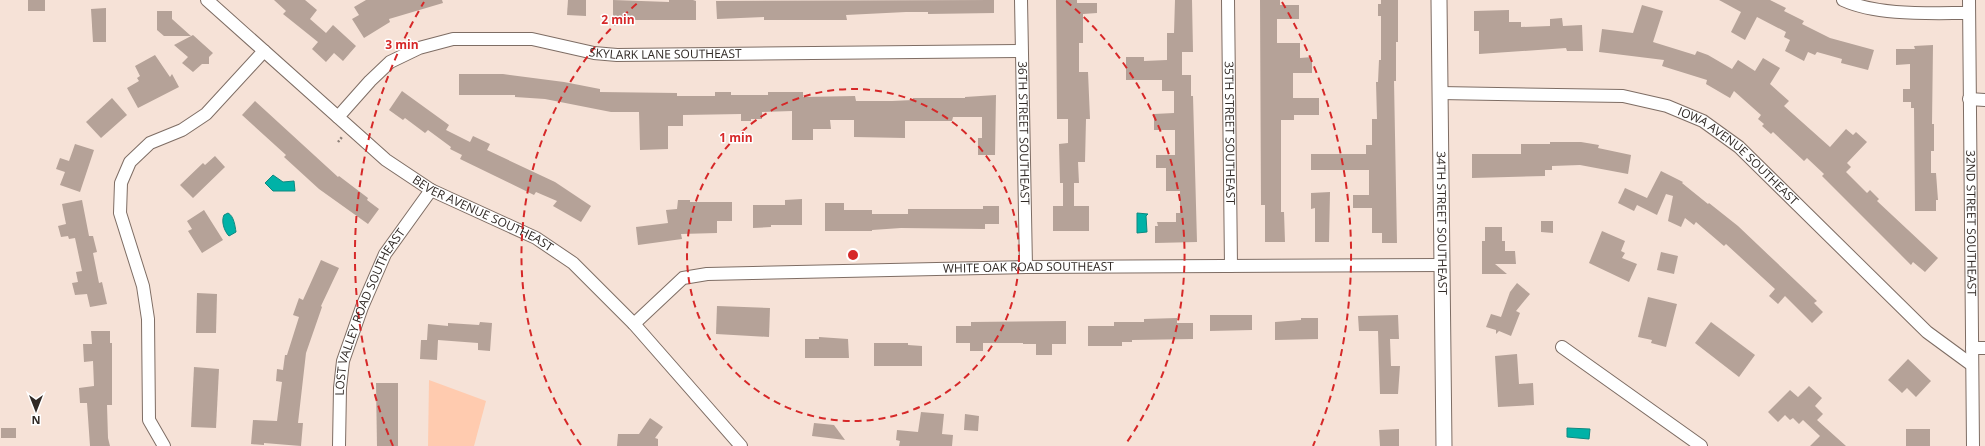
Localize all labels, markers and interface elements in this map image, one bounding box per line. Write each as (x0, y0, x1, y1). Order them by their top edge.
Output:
text: 2 min (601, 11, 635, 28)
text: 3 min (385, 36, 419, 53)
street label: SKYLARK LANE SOUTHEAST (587, 43, 742, 63)
street label: 36TH STREET SOUTHEAST (1014, 61, 1034, 205)
street label: 35TH STREET SOUTHEAST (1221, 61, 1239, 205)
street label: IOWA AVENUE SOUTHEAST (1675, 102, 1803, 209)
text: 1 min (719, 129, 753, 146)
street label: 32ND STREET SOUTHEAST (1962, 150, 1981, 296)
street label: 34TH STREET SOUTHEAST (1433, 151, 1451, 295)
street label: BEVER AVENUE SOUTHEAST (409, 171, 557, 256)
street label: LOST VALLEY ROAD SOUTHEAST (331, 224, 409, 396)
centre of rings (846, 248, 860, 262)
street label: WHITE OAK ROAD SOUTHEAST (943, 258, 1114, 277)
north arrow (16, 390, 56, 430)
text: N (32, 413, 40, 428)

